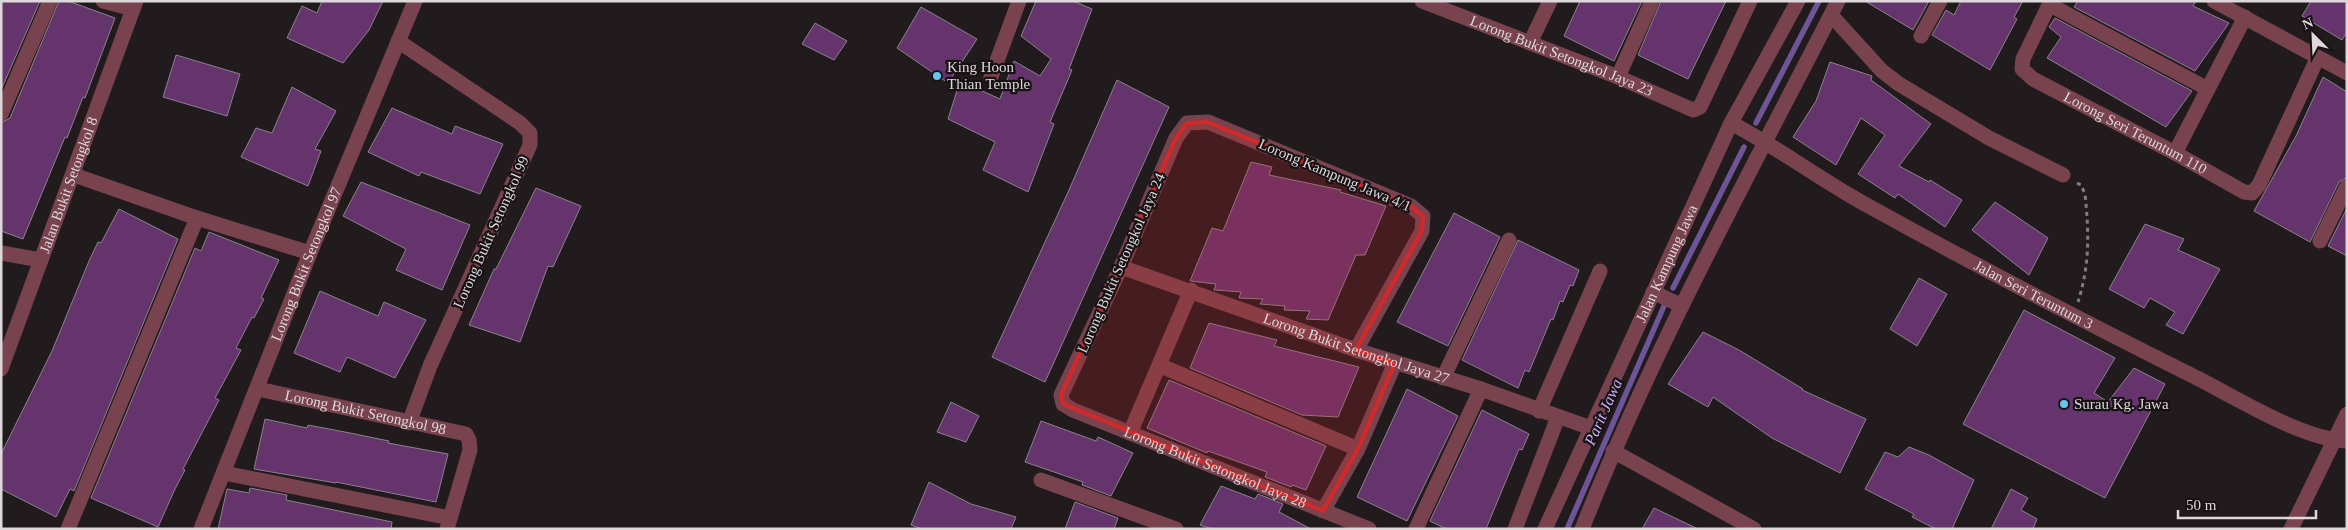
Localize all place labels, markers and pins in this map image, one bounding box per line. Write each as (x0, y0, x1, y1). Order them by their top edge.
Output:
place label: King Hoon Thian Temple (947, 59, 1031, 92)
marker: King Hoon Thian Temple (931, 70, 943, 82)
place label: Surau Kg. Jawa (2074, 396, 2169, 412)
marker: Surau Kg. Jawa (2058, 398, 2070, 410)

